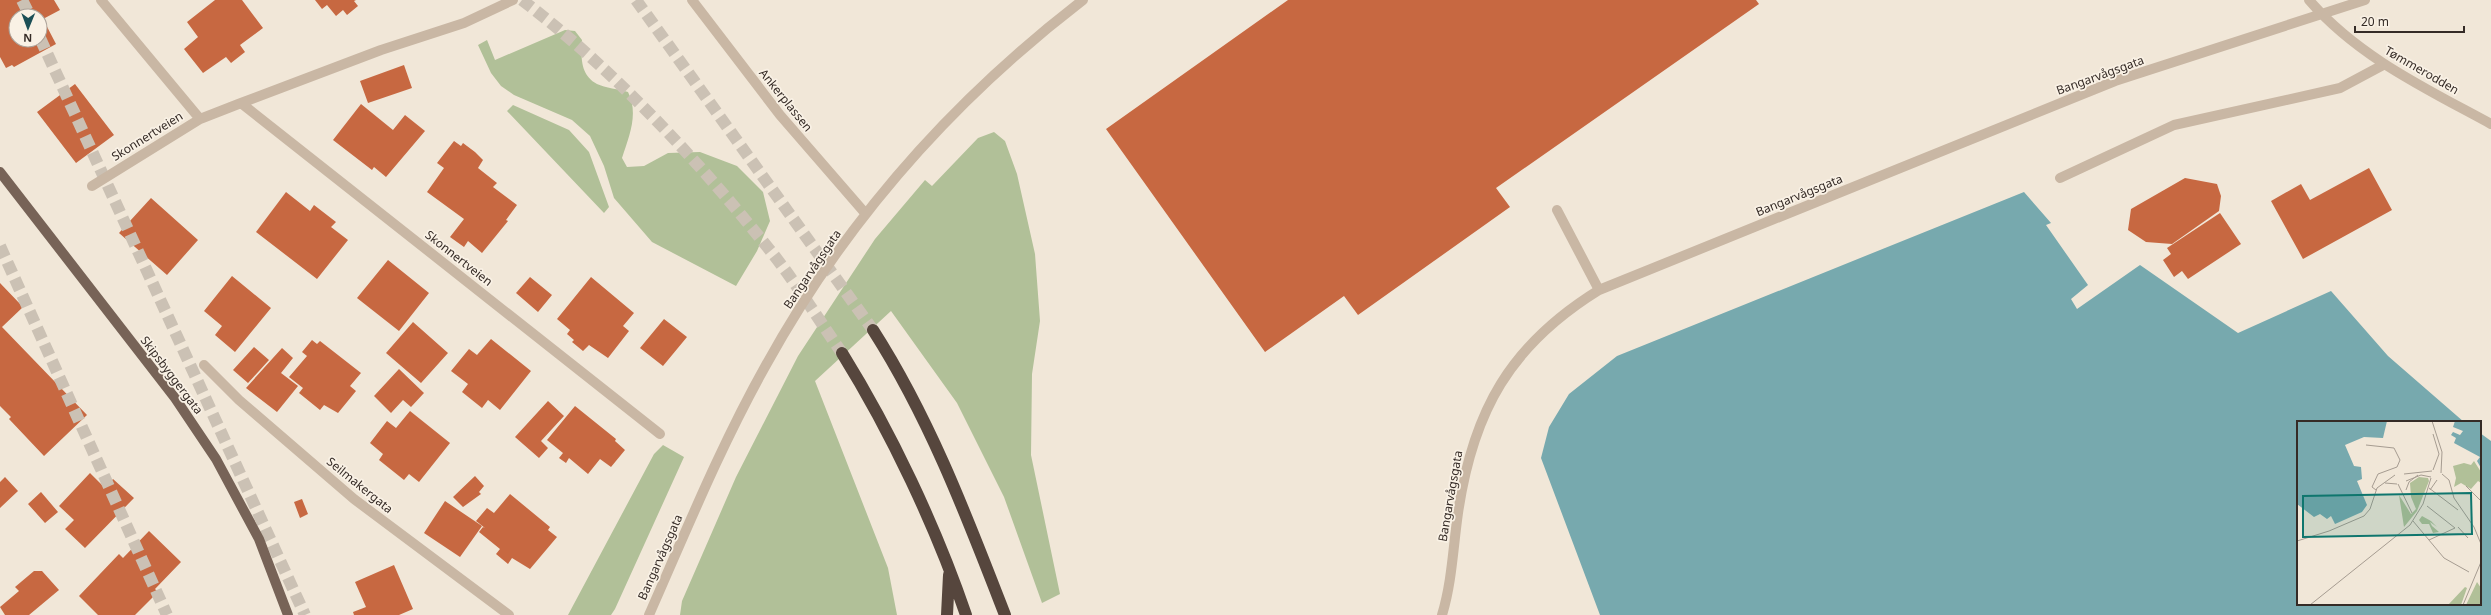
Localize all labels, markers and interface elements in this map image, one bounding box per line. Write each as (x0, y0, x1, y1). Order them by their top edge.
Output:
north arrow (8, 8, 48, 48)
scale bar (2355, 8, 2464, 34)
text: 20 m (2361, 13, 2389, 30)
text: N (23, 31, 32, 46)
street label: Tømmerodden (2382, 42, 2462, 98)
street label: Bangarvågsgata (2054, 51, 2146, 99)
street label: Ankerplassen (755, 65, 817, 135)
street label: Skonnertveien (108, 107, 186, 165)
street label: Bangarvågsgata (1753, 170, 1845, 220)
street label: Skonnertveien (422, 226, 496, 290)
street label: Bangarvågsgata (779, 226, 845, 312)
street label: Skipsbyggergata (137, 332, 207, 418)
inset map (2297, 421, 2481, 605)
street label: Bangarvågsgata (1434, 449, 1466, 543)
street label: Seilmakergata (323, 453, 397, 517)
street label: Bangarvågsgata (633, 511, 687, 603)

